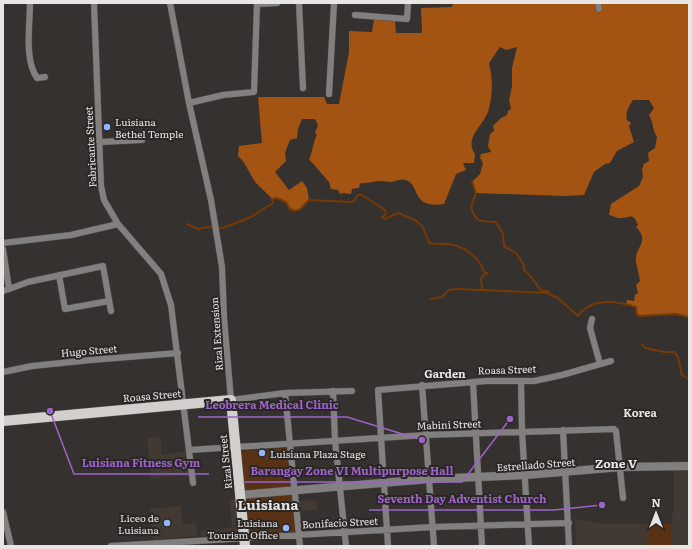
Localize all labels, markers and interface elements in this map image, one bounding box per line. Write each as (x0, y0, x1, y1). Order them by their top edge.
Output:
street label: Fabricante Street (80, 106, 100, 188)
place label: Luisiana Bethel Temple (115, 114, 183, 141)
marker: Luisiana Bethel Temple (102, 122, 112, 132)
street label: Rizal Extension (206, 296, 226, 371)
street label: Hugo Street (60, 340, 118, 360)
street label: Roasa Street (477, 360, 537, 378)
district label: Garden (424, 365, 466, 381)
street label: Roasa Street (122, 385, 182, 405)
callout: Leobrera Medical Clinic (198, 394, 347, 417)
text: Leobrera Medical Clinic (205, 396, 339, 412)
district label: Korea (623, 404, 657, 420)
street label: Mabini Street (416, 415, 482, 433)
street label: Rizal Street (215, 434, 235, 490)
place label: Luisiana Plaza Stage (270, 446, 366, 461)
marker: Luisiana Plaza Stage (257, 448, 267, 458)
callout: Luisiana Fitness Gym (74, 451, 209, 474)
text: Luisiana Fitness Gym (82, 454, 200, 470)
street label: Estrellado Street (496, 454, 576, 474)
district label: Zone V (595, 454, 637, 472)
callout: Barangay Zone VI Multipurpose Hall (243, 459, 462, 482)
text: Barangay Zone VI Multipurpose Hall (250, 462, 454, 478)
callout: Seventh Day Adventist Church (369, 487, 554, 510)
text: Seventh Day Adventist Church (377, 490, 547, 506)
north arrow (636, 493, 676, 533)
district label: Luisiana (237, 494, 300, 514)
text: N (651, 494, 661, 510)
place label: Liceo de Luisiana (118, 510, 160, 537)
street label: Bonifacio Street (302, 513, 378, 531)
place label: Luisiana Tourism Office (207, 515, 279, 542)
marker: Liceo de Luisiana (162, 518, 172, 528)
marker: Luisiana Tourism Office (281, 523, 291, 533)

